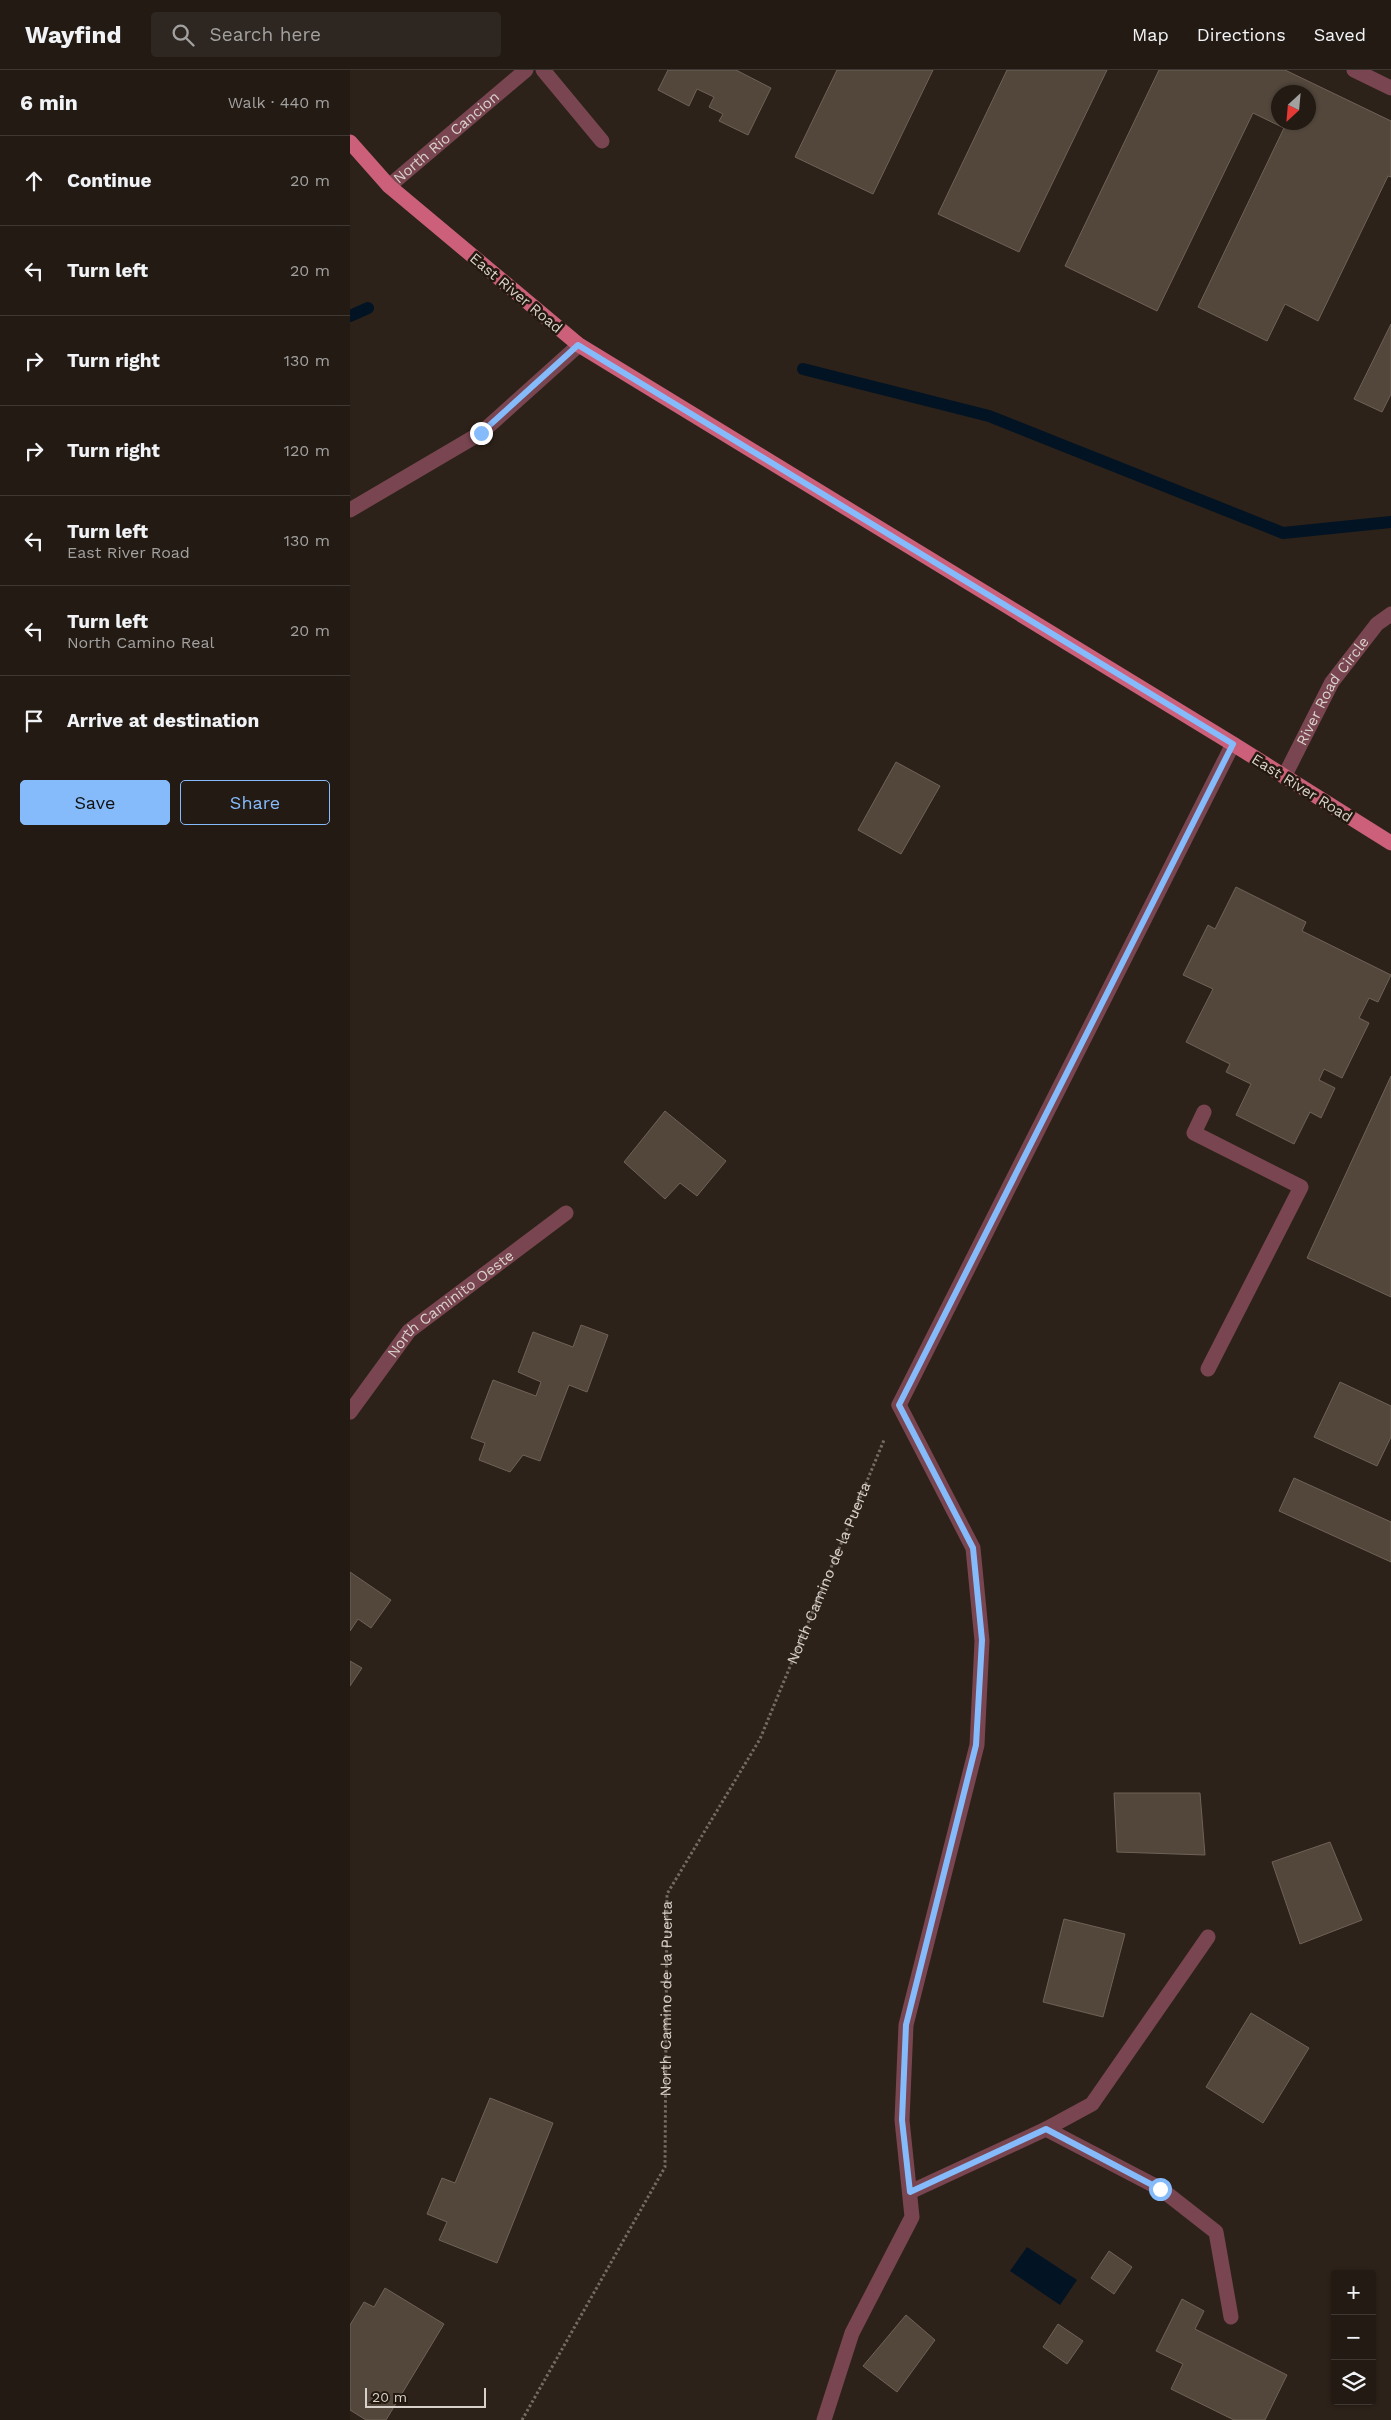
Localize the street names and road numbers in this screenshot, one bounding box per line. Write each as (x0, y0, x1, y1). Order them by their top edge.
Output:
street label: North Rio Cancion (390, 88, 503, 187)
street label: East River Road (466, 249, 566, 337)
street label: River Road Circle (1292, 633, 1373, 748)
street label: East River Road (1248, 750, 1356, 826)
street label: North Caminito Oeste (383, 1246, 517, 1361)
street label: North Camino de la Puerta (783, 1479, 875, 1667)
street label: North Camino de la Puerta (657, 1900, 676, 2096)

